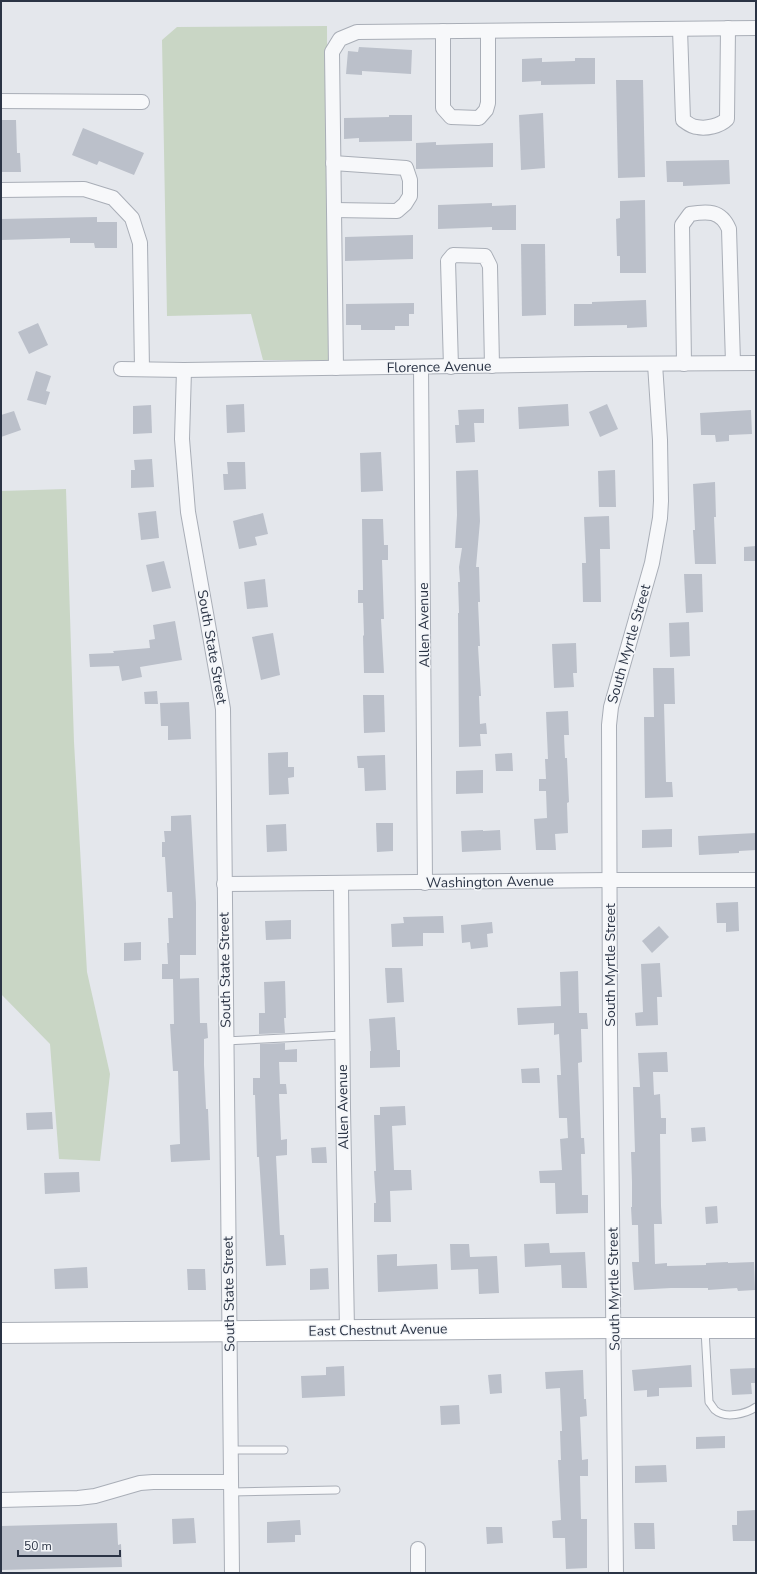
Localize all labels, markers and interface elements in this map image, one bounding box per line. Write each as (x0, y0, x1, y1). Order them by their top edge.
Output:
street label: Florence Avenue (386, 357, 492, 377)
street label: Allen Avenue (414, 582, 434, 668)
street label: South Myrtle Street (603, 582, 655, 706)
street label: South State Street (193, 588, 231, 706)
street label: Washington Avenue (426, 871, 554, 893)
street label: South Myrtle Street (601, 903, 620, 1027)
street label: South State Street (214, 912, 236, 1028)
street label: Allen Avenue (333, 1064, 353, 1150)
street label: South Myrtle Street (603, 1227, 625, 1351)
street label: South State Street (218, 1236, 240, 1352)
street label: East Chestnut Avenue (308, 1319, 448, 1341)
scale bar (18, 1532, 120, 1558)
text: 50 m (24, 1538, 52, 1554)

